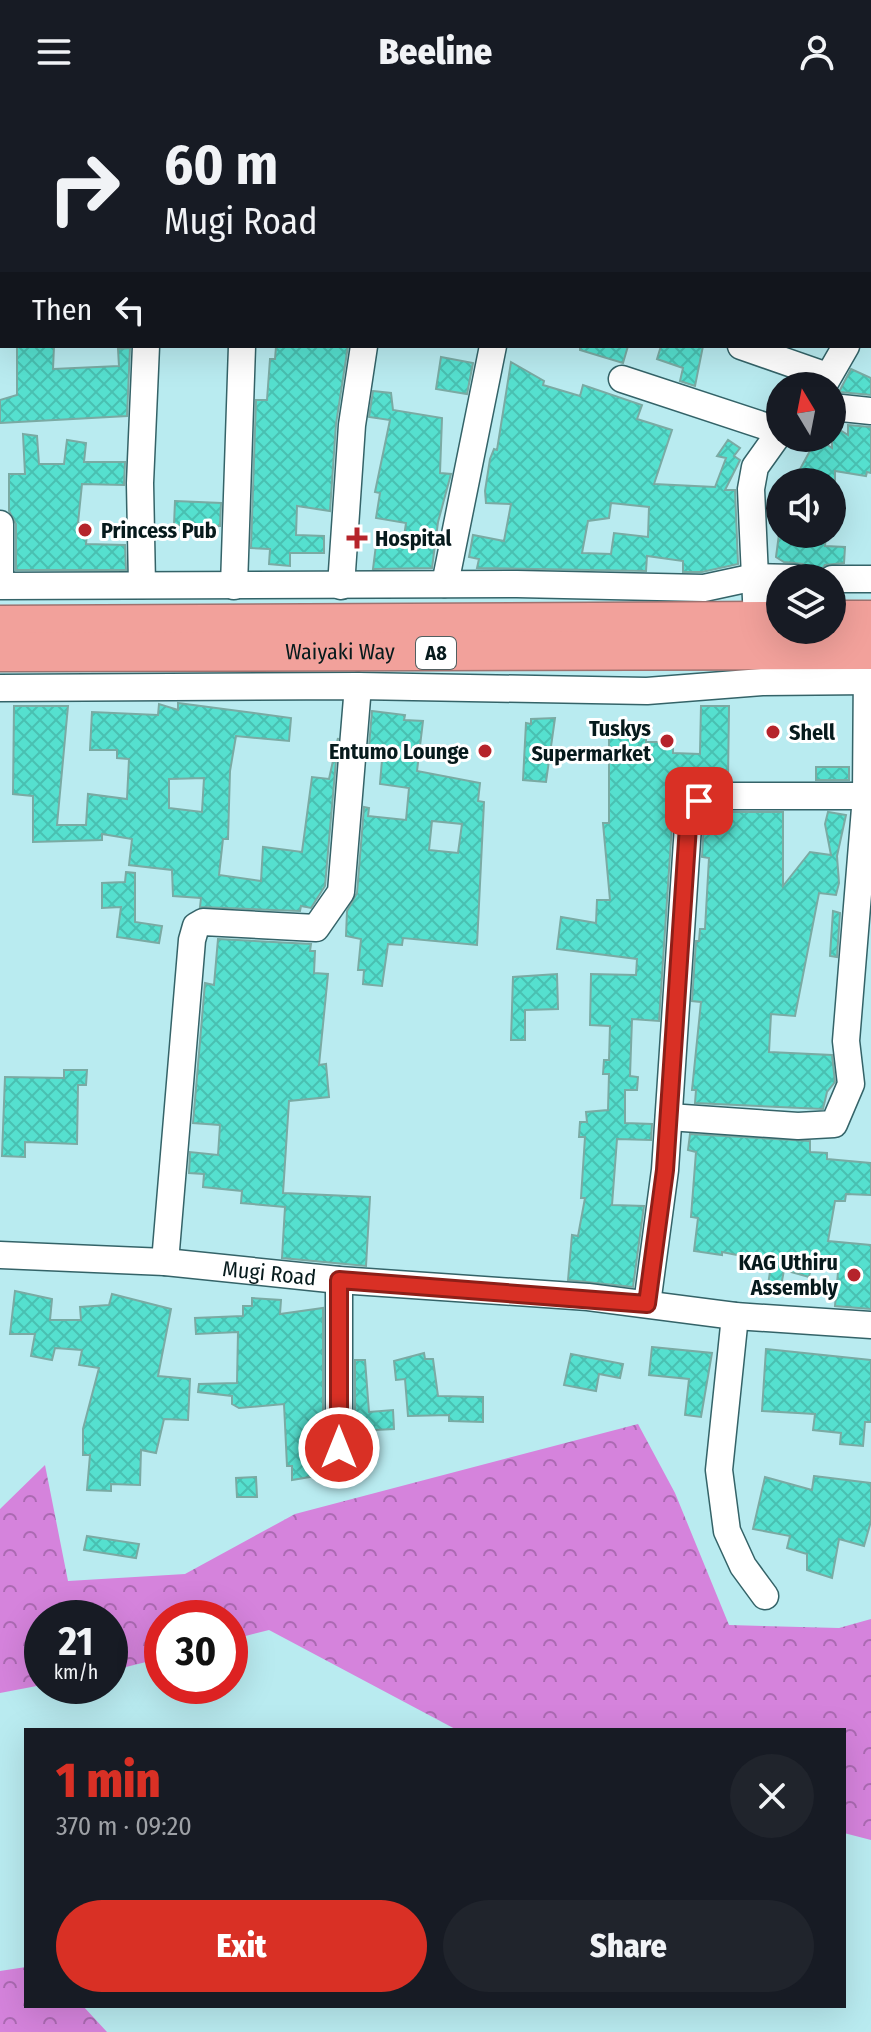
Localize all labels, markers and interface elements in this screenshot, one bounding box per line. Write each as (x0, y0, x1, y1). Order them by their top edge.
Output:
icon: menu (32, 30, 76, 74)
text: Beeline (379, 30, 492, 74)
icon: person (795, 30, 839, 74)
text: 60 m (164, 132, 278, 199)
icon: right (32, 136, 136, 240)
text: Mugi Road (164, 200, 318, 244)
icon: left (108, 288, 152, 332)
text: Then (32, 292, 92, 328)
north arrow (766, 372, 846, 452)
map controls (766, 372, 846, 644)
button: sound (766, 468, 846, 548)
place label: Princess Pub (101, 517, 217, 544)
marker: Princess Pub (76, 521, 94, 539)
place label: Hospital (375, 525, 453, 552)
marker: Hospital (346, 527, 368, 549)
button: layers (766, 564, 846, 644)
road number: A8 (416, 637, 456, 669)
street label: Waiyaki Way (285, 638, 395, 665)
place label: Tuskys Supermarket (531, 715, 651, 767)
place label: Shell (789, 719, 836, 746)
marker: Shell (764, 723, 782, 741)
marker: Tuskys Supermarket (658, 732, 676, 750)
place label: Entumo Lounge (329, 738, 469, 765)
marker: Entumo Lounge (476, 742, 494, 760)
pin (665, 767, 733, 835)
icon: arrive (677, 779, 721, 823)
place label: KAG Uthiru Assembly (739, 1249, 839, 1301)
street label: Mugi Road (221, 1255, 317, 1291)
marker: KAG Uthiru Assembly (845, 1266, 863, 1284)
position arrow (297, 1406, 381, 1490)
speed limit sign: 30 (144, 1600, 248, 1704)
text: 21 (59, 1618, 93, 1666)
text: km/h (54, 1660, 98, 1684)
text: 1 min (56, 1752, 160, 1810)
button: close (730, 1754, 814, 1838)
text: 370 m · 09:20 (56, 1811, 192, 1842)
button: Exit (56, 1900, 427, 1992)
button: Share (443, 1900, 814, 1992)

